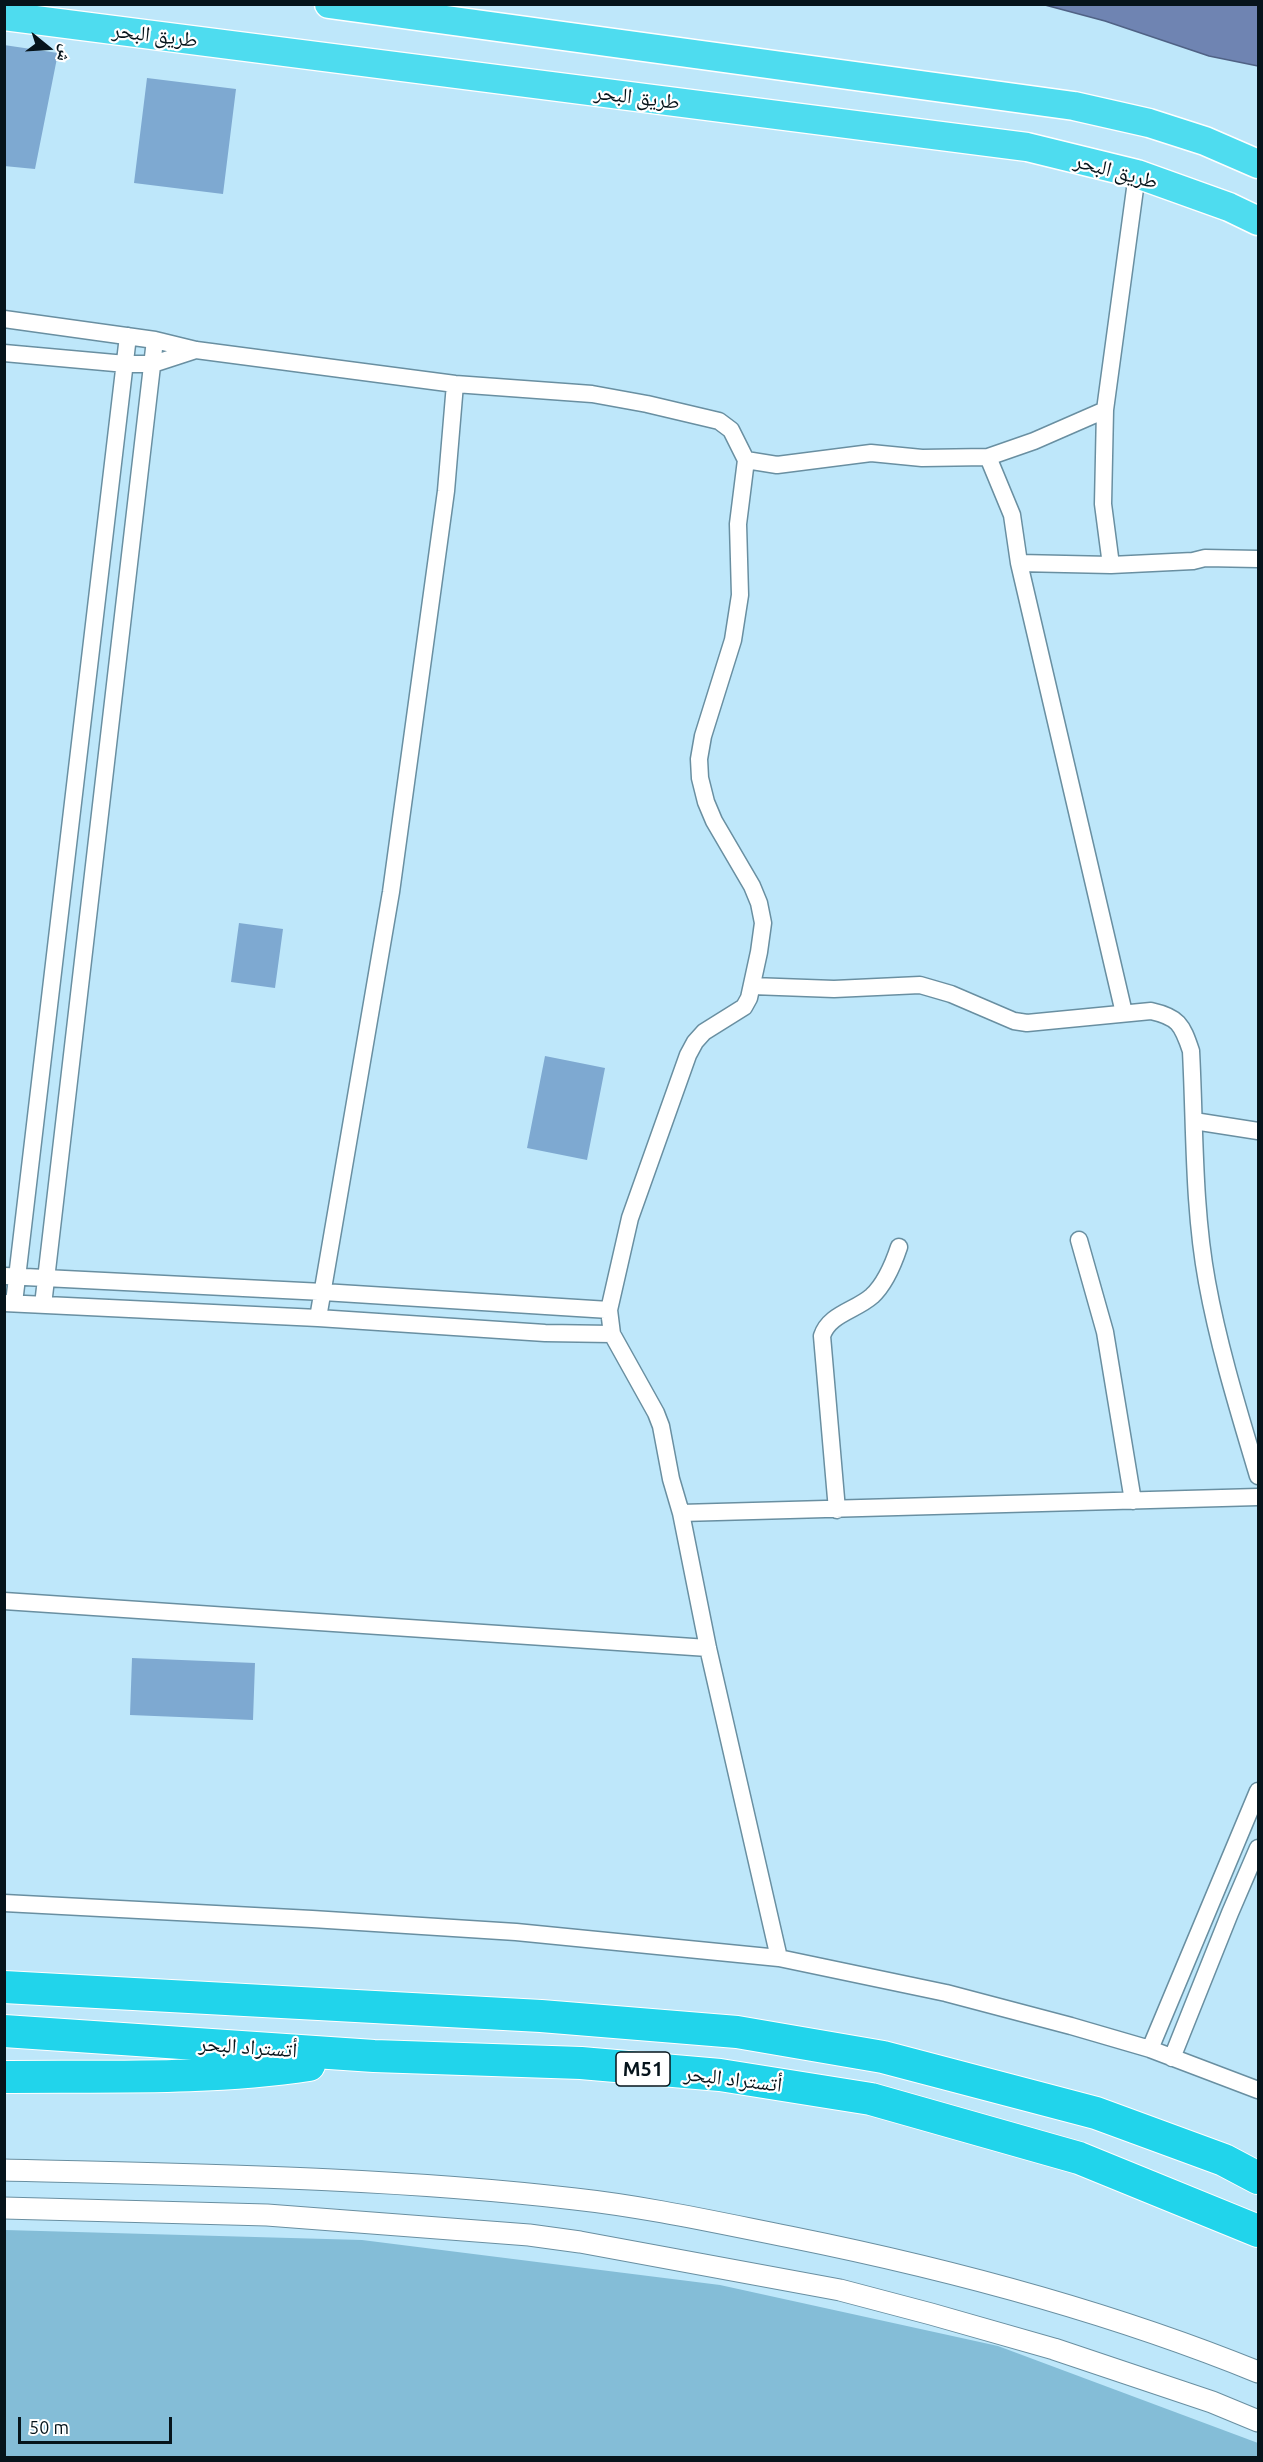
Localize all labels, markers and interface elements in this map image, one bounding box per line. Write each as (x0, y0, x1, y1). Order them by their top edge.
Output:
street label: طريق البحر (111, 17, 199, 53)
north arrow (18, 18, 78, 78)
text: ش (54, 43, 76, 64)
street label: طريق البحر (593, 79, 681, 115)
street label: طريق البحر (1071, 148, 1161, 194)
street label: أتستراد البحر (198, 2031, 298, 2063)
road number: M51 (616, 2052, 670, 2086)
street label: أتستراد البحر (682, 2060, 784, 2098)
scale bar (21, 2405, 176, 2443)
text: 50 m (29, 2417, 69, 2437)

